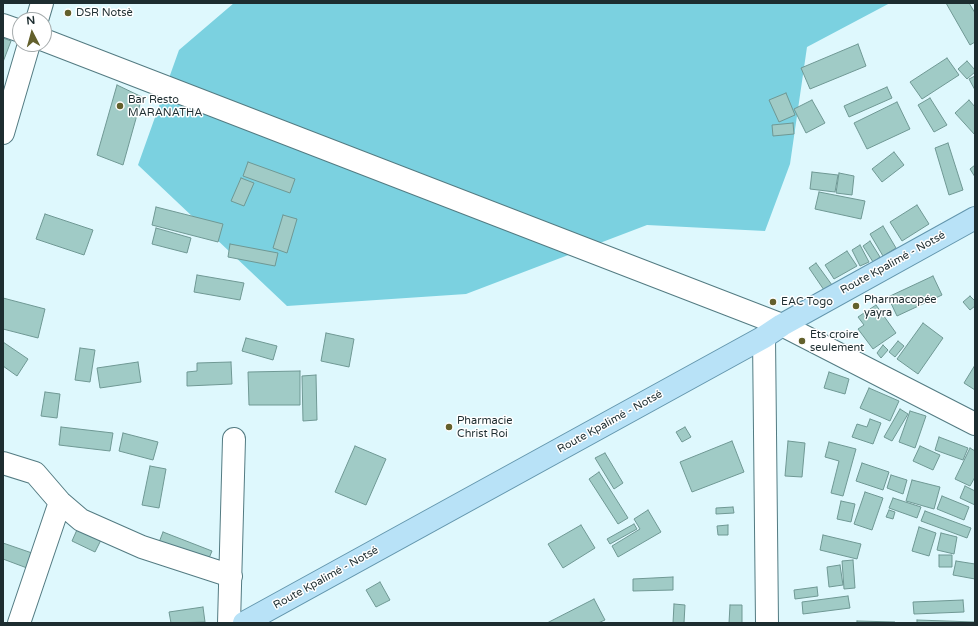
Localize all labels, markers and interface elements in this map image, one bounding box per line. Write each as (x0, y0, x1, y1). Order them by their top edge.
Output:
place label: DSR Notsè (76, 6, 133, 20)
marker: DSR Notsè (63, 8, 73, 18)
north arrow (12, 12, 52, 52)
text: N (26, 14, 36, 27)
place label: Bar Resto MARANATHA (128, 93, 202, 119)
marker: Bar Resto MARANATHA (115, 101, 125, 111)
street label: Route Kpalimé - Notsé (838, 229, 948, 297)
place label: Pharmacopée yayra (864, 293, 937, 319)
place label: EAC Togo (781, 295, 833, 309)
marker: EAC Togo (768, 297, 778, 307)
marker: Pharmacopée yayra (851, 301, 861, 311)
place label: Ets croire seulement (810, 328, 864, 354)
marker: Ets croire seulement (797, 336, 807, 346)
street label: Route Kpalimé - Notsé (555, 388, 665, 456)
place label: Pharmacie Christ Roi (457, 414, 513, 440)
marker: Pharmacie Christ Roi (444, 422, 454, 432)
street label: Route Kpalimé - Notsé (271, 544, 381, 612)

